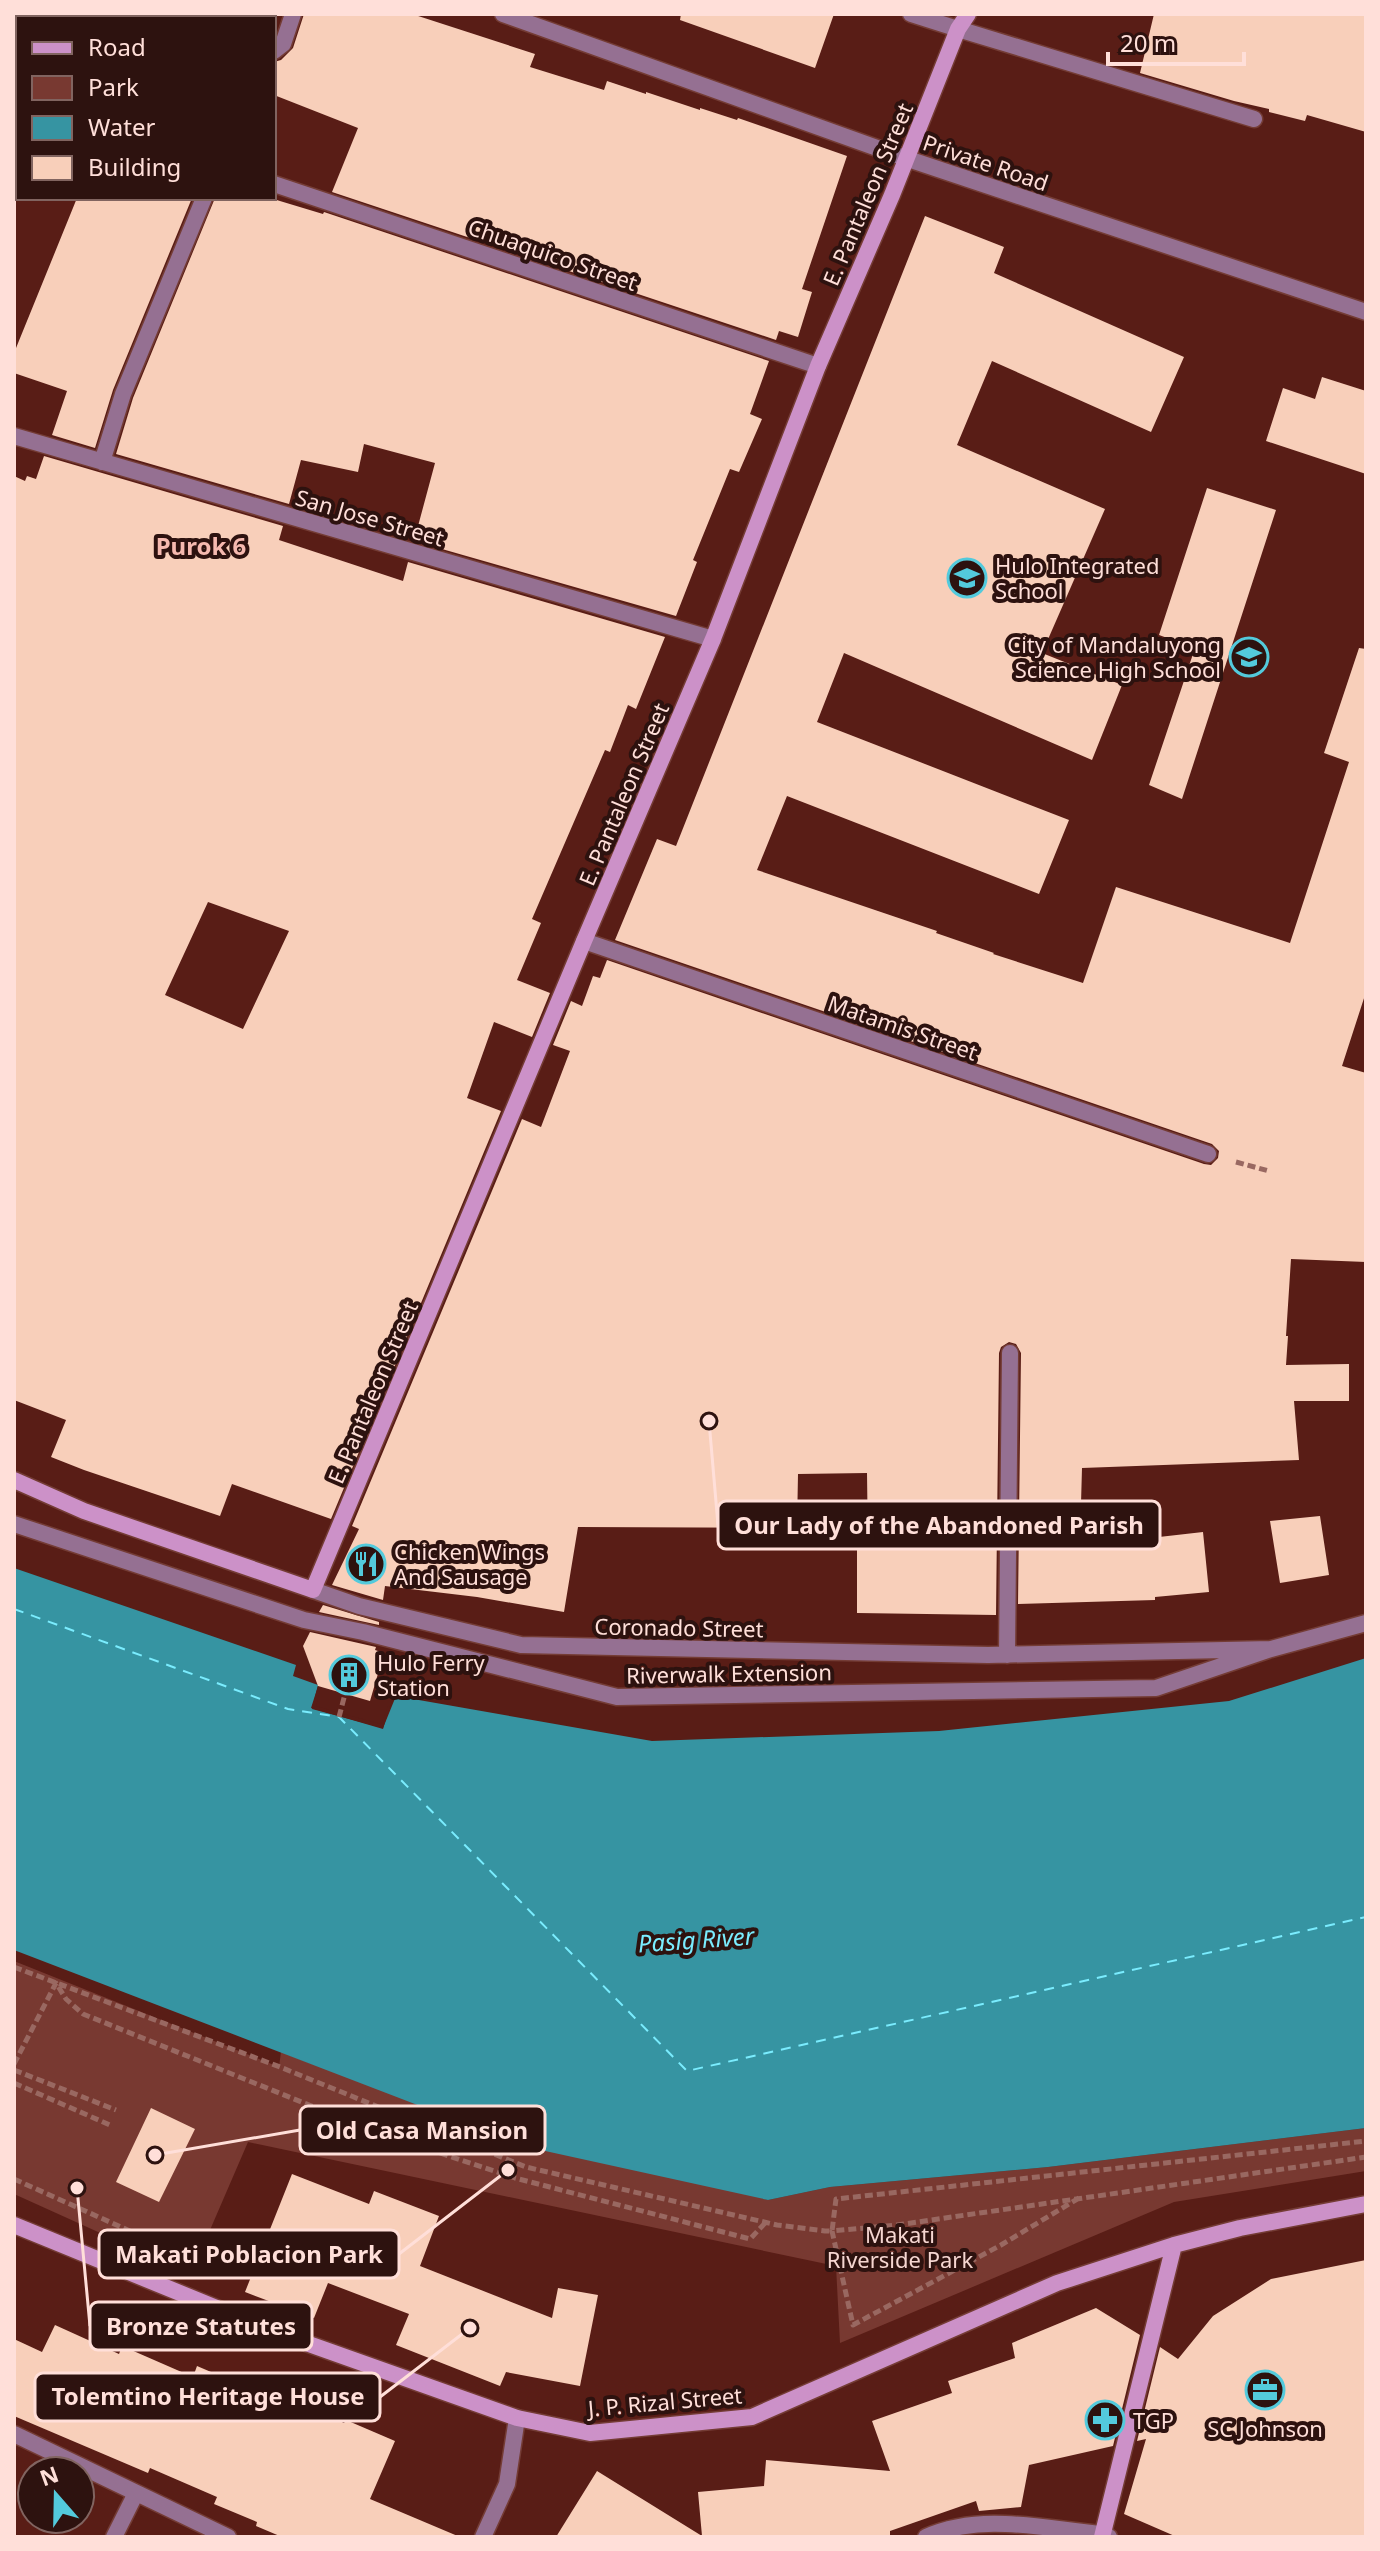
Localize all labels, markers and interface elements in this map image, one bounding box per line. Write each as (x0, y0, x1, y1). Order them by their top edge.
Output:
legend (16, 16, 276, 200)
scale bar (1108, 16, 1244, 66)
text: 20 m (1120, 26, 1176, 59)
text: Road (88, 30, 146, 63)
text: Park (88, 70, 139, 103)
street label: E. Pantaleon Street (815, 98, 919, 290)
text: Water (88, 110, 156, 143)
street label: Private Road (919, 127, 1053, 197)
text: Building (88, 150, 181, 183)
street label: Chuaquico Street (464, 211, 642, 297)
street label: San Jose Street (292, 481, 448, 553)
district label: Purok 6 (156, 529, 246, 562)
place label: Hulo Integrated School (995, 550, 1159, 605)
school or university icon: Hulo Integrated School (946, 557, 988, 599)
place label: City of Mandaluyong Science High School (1007, 629, 1221, 684)
school or university icon: City of Mandaluyong Science High School (1228, 636, 1270, 678)
street label: E. Pantaleon Street (571, 698, 675, 890)
street label: Matamis Street (824, 987, 982, 1067)
street label: E. Pantaleon Street (320, 1296, 424, 1488)
callout: Our Lady of the Abandoned Parish (718, 1501, 1160, 1549)
text: Our Lady of the Abandoned Parish (734, 1508, 1144, 1541)
place label: Chicken Wings And Sausage (394, 1536, 545, 1591)
restaurant icon: Chicken Wings And Sausage (345, 1543, 387, 1585)
street label: Coronado Street (594, 1611, 764, 1643)
place label: Hulo Ferry Station (377, 1647, 486, 1702)
building icon: Hulo Ferry Station (328, 1654, 370, 1696)
street label: Riverwalk Extension (626, 1656, 832, 1690)
water label: Pasig River (637, 1918, 757, 1960)
callout: Old Casa Mansion (300, 2106, 545, 2154)
text: Old Casa Mansion (316, 2113, 528, 2146)
park label: Makati Riverside Park (827, 2219, 973, 2274)
callout: Makati Poblacion Park (99, 2230, 399, 2278)
text: Makati Poblacion Park (115, 2237, 383, 2270)
callout: Bronze Statutes (90, 2302, 312, 2350)
text: Bronze Statutes (106, 2309, 296, 2342)
office icon: SC Johnson (1244, 2369, 1286, 2411)
callout: Tolemtino Heritage House (35, 2373, 380, 2421)
text: Tolemtino Heritage House (52, 2379, 364, 2412)
street label: J. P. Rizal Street (585, 2379, 743, 2423)
pharmacy icon: TGP (1084, 2399, 1126, 2441)
place label: TGP (1133, 2405, 1174, 2435)
place label: SC Johnson (1207, 2413, 1323, 2443)
north arrow (16, 2455, 96, 2535)
text: N (35, 2458, 62, 2492)

